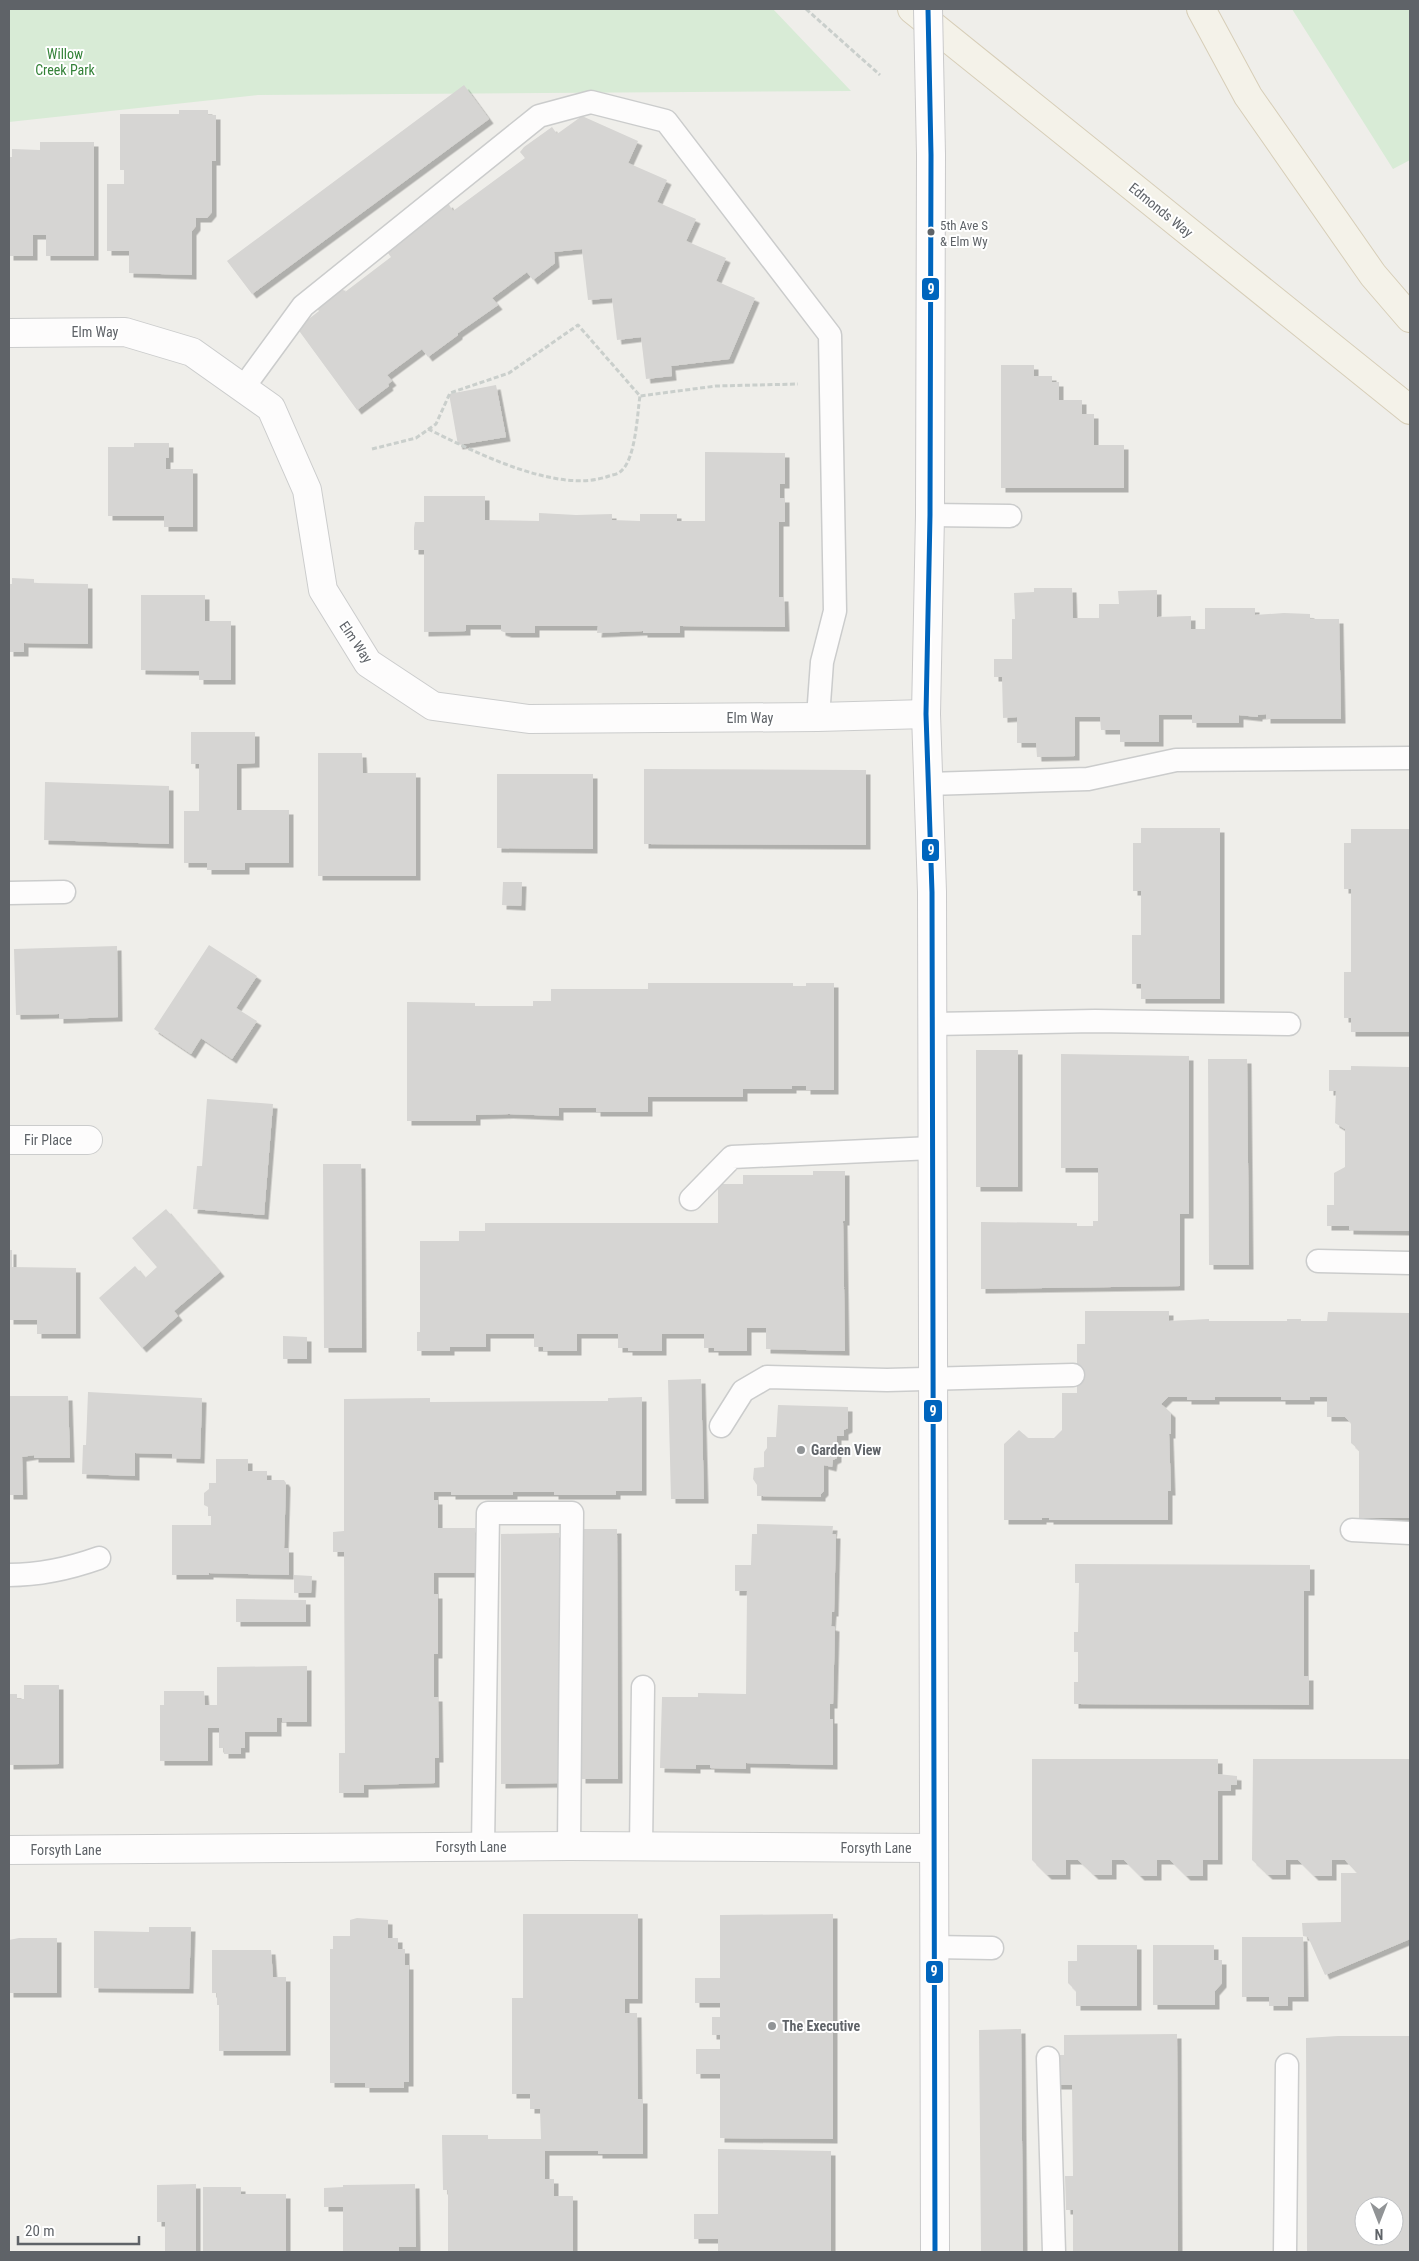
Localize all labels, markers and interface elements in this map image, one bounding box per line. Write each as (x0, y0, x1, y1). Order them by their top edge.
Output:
park label: Willow Creek Park (35, 46, 96, 78)
street label: Edmonds Way (1126, 179, 1196, 241)
place label: 5th Ave S & Elm Wy (940, 218, 988, 249)
marker: 5th Ave S & Elm Wy (926, 227, 936, 237)
line badge: 9 (921, 277, 940, 301)
text: 9 (927, 281, 935, 297)
street label: Elm Way (72, 324, 119, 340)
street label: Elm Way (336, 618, 376, 666)
street label: Elm Way (727, 710, 774, 726)
line badge: 9 (921, 838, 940, 862)
text: 9 (927, 842, 935, 858)
street label: Fir Place (24, 1132, 72, 1148)
line badge: 9 (923, 1399, 943, 1423)
text: 9 (929, 1403, 937, 1419)
place label: Garden View (811, 1442, 881, 1458)
marker: Garden View (795, 1444, 807, 1456)
street label: Forsyth Lane (436, 1839, 507, 1855)
street label: Forsyth Lane (841, 1840, 912, 1856)
street label: Forsyth Lane (31, 1842, 102, 1858)
line badge: 9 (925, 1960, 944, 1984)
text: 9 (930, 1963, 938, 1979)
place label: The Executive (782, 2018, 861, 2034)
marker: The Executive (766, 2020, 778, 2032)
north arrow (1354, 2196, 1404, 2246)
scale bar (18, 2214, 139, 2246)
text: 20 m (25, 2222, 55, 2240)
text: N (1375, 2226, 1383, 2242)

